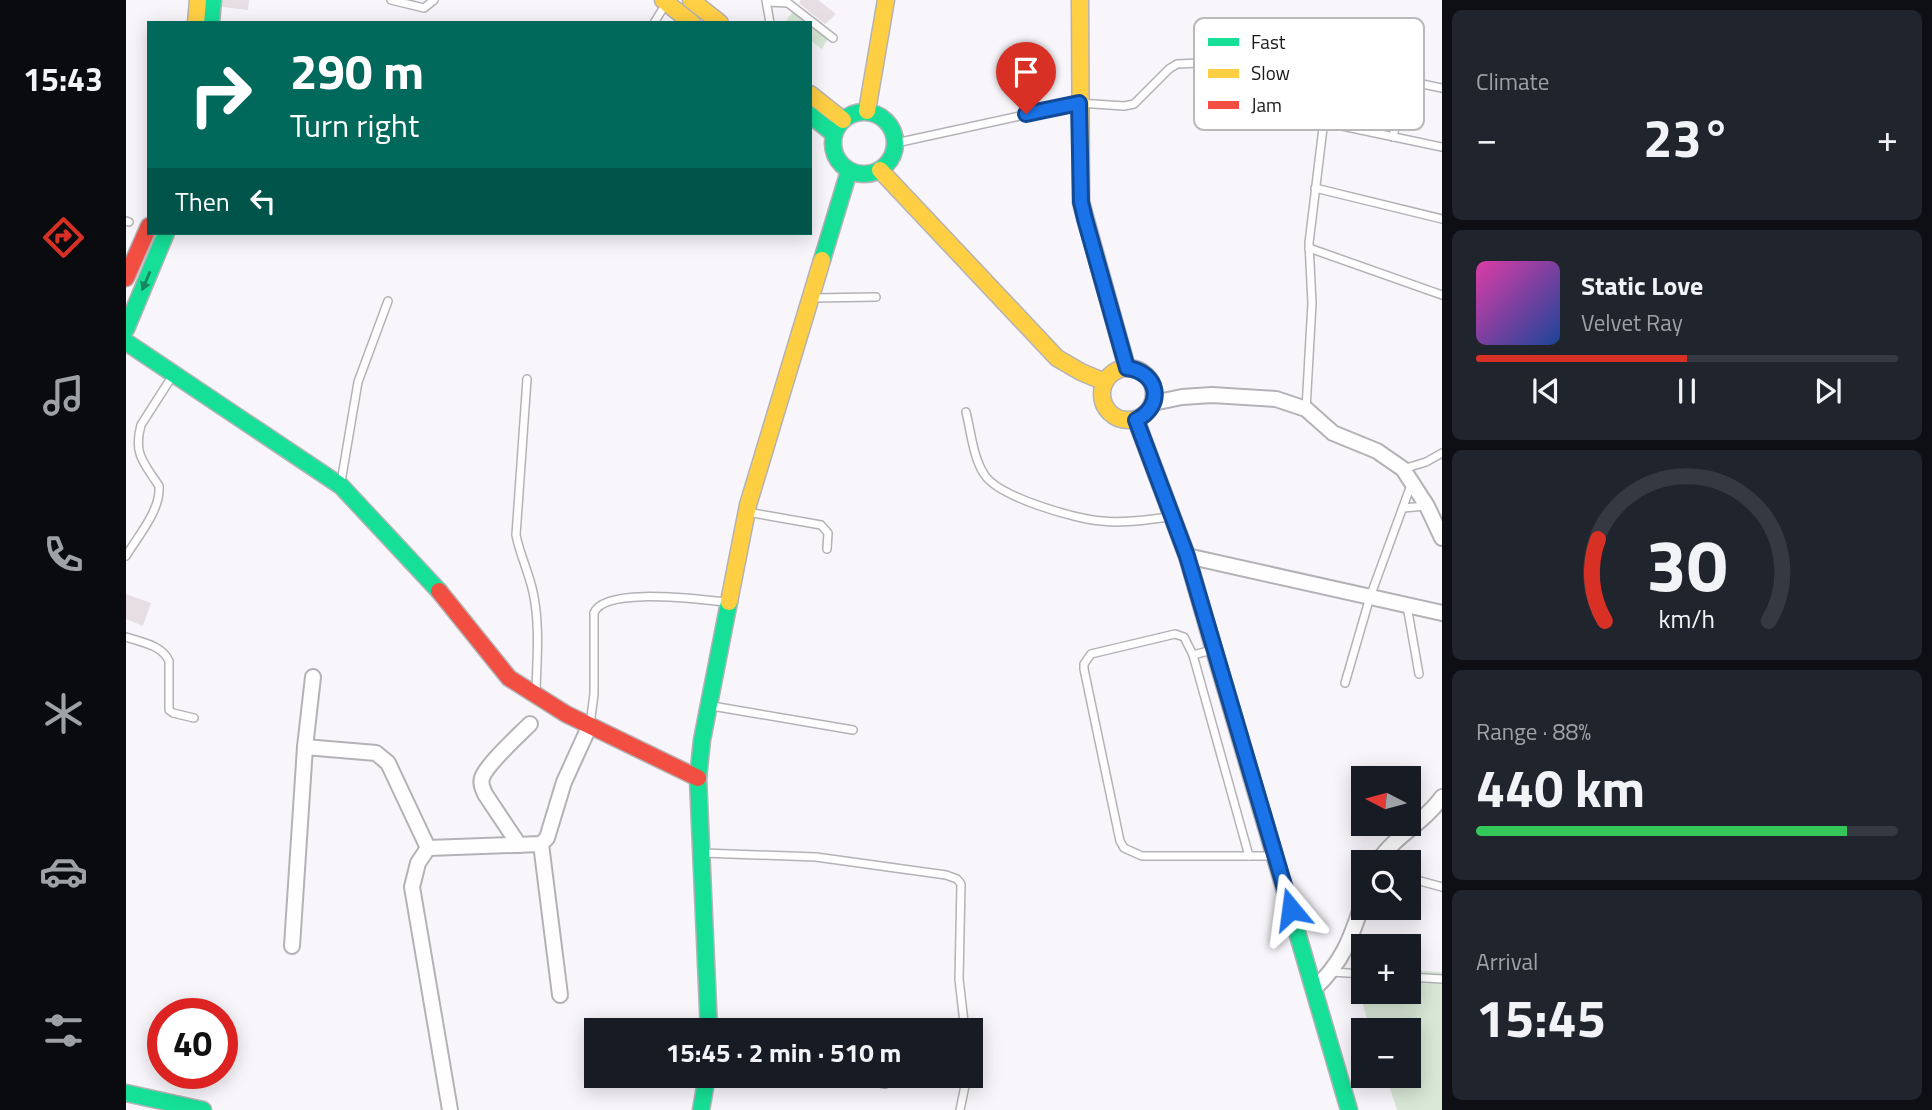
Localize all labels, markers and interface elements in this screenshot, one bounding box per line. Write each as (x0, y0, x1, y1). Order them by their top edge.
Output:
legend (1194, 18, 1424, 130)
text: Fast (1251, 27, 1286, 56)
text: 290 m (290, 33, 424, 108)
pin (996, 42, 1056, 114)
icon: right (175, 49, 266, 140)
icon: arrive (1007, 53, 1045, 91)
text: 15:43 (23, 55, 103, 103)
text: Slow (1251, 58, 1290, 87)
text: Climate (1476, 64, 1549, 99)
text: Jam (1251, 90, 1282, 119)
text: 23° (1643, 98, 1731, 177)
text: Turn right (290, 101, 419, 149)
text: − (1476, 109, 1497, 167)
text: + (1877, 109, 1898, 167)
text: Then (175, 182, 230, 221)
icon: left (244, 182, 282, 220)
icon: directions (39, 213, 88, 262)
text: Static Love (1581, 266, 1703, 305)
one-way arrow (140, 271, 152, 291)
text: Velvet Ray (1581, 305, 1683, 340)
icon: music (39, 371, 88, 420)
icon: previous (1527, 372, 1565, 410)
icon: pause (1668, 372, 1706, 410)
icon: next (1809, 372, 1847, 410)
text: 30 (1646, 509, 1728, 619)
icon: phone (39, 530, 88, 579)
text: km/h (1659, 600, 1715, 638)
icon: climate (39, 689, 88, 738)
text: Range · 88% (1476, 714, 1591, 749)
text: 440 km (1476, 748, 1645, 827)
north arrow (1351, 766, 1421, 836)
map controls (1351, 766, 1421, 1088)
icon: car (39, 847, 88, 896)
button: search (1351, 850, 1421, 920)
position arrow (1254, 872, 1328, 946)
button: + (1351, 934, 1421, 1004)
text: Arrival (1476, 944, 1538, 979)
text: 15:45 (1476, 978, 1606, 1057)
speed limit sign: 40 (147, 998, 238, 1089)
icon: filters (39, 1006, 88, 1055)
button: − (1351, 1018, 1421, 1088)
text: 15:45 · 2 min · 510 m (666, 1033, 901, 1072)

